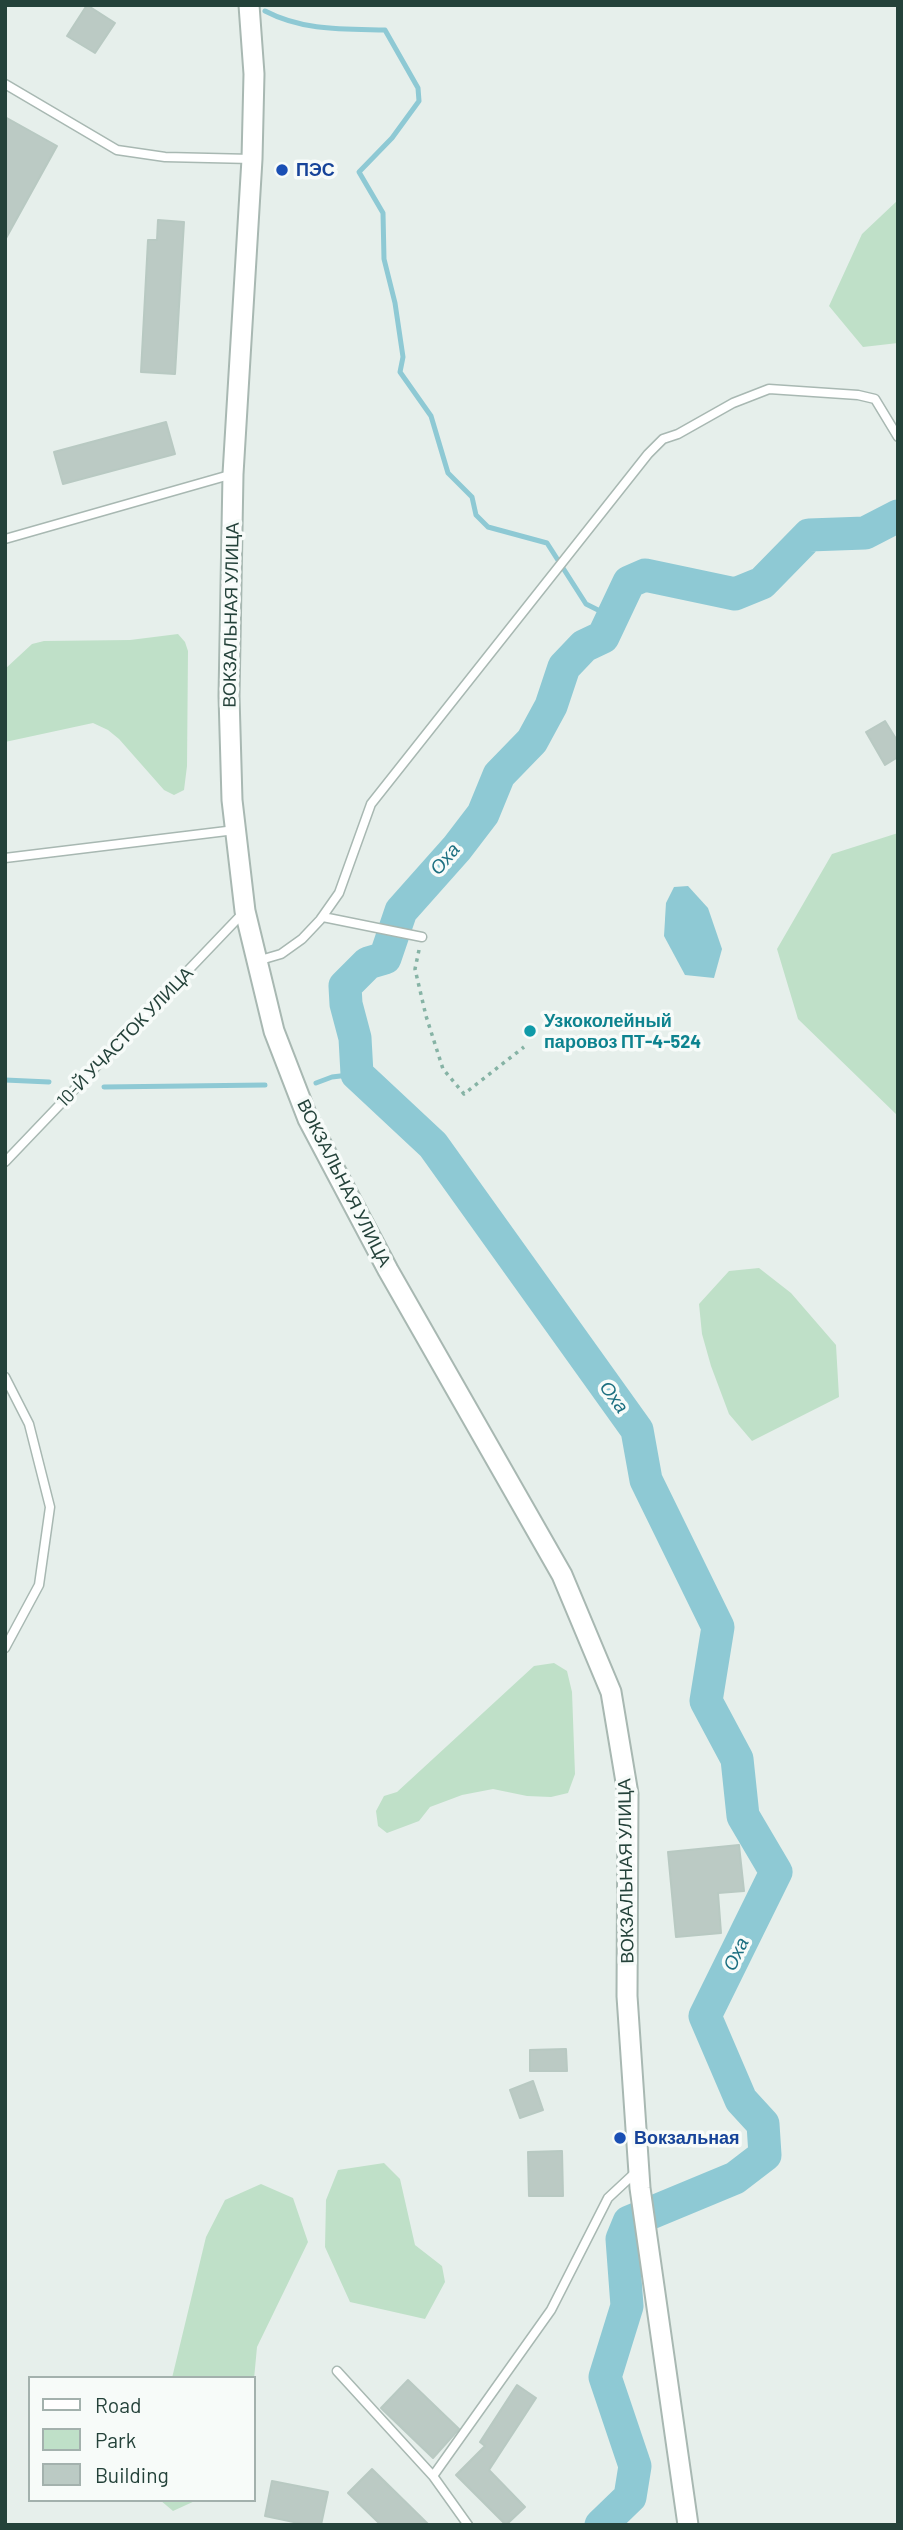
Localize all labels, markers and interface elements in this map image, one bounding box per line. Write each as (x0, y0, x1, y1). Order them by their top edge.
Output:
place label: ПЭС (296, 159, 335, 181)
marker: ПЭС (274, 162, 290, 178)
street label: ВОКЗАЛЬНАЯ УЛИЦА (219, 522, 243, 708)
water label: Оха (425, 839, 465, 879)
street label: 10-Й УЧАСТОК УЛИЦА (52, 962, 198, 1112)
place label: Узкоколейный паровоз ПТ-4-524 (544, 1010, 701, 1052)
marker: Узкоколейный паровоз ПТ-4-524 (522, 1023, 538, 1039)
street label: ВОКЗАЛЬНАЯ УЛИЦА (292, 1096, 396, 1270)
water label: Оха (595, 1376, 633, 1418)
street label: ВОКЗАЛЬНАЯ УЛИЦА (614, 1778, 638, 1964)
water label: Оха (718, 1934, 754, 1974)
place label: Вокзальная (634, 2127, 740, 2149)
marker: Вокзальная (612, 2130, 628, 2146)
legend (28, 2376, 256, 2502)
text: Road (95, 2392, 141, 2417)
text: Park (95, 2427, 136, 2452)
text: Building (95, 2462, 169, 2487)

